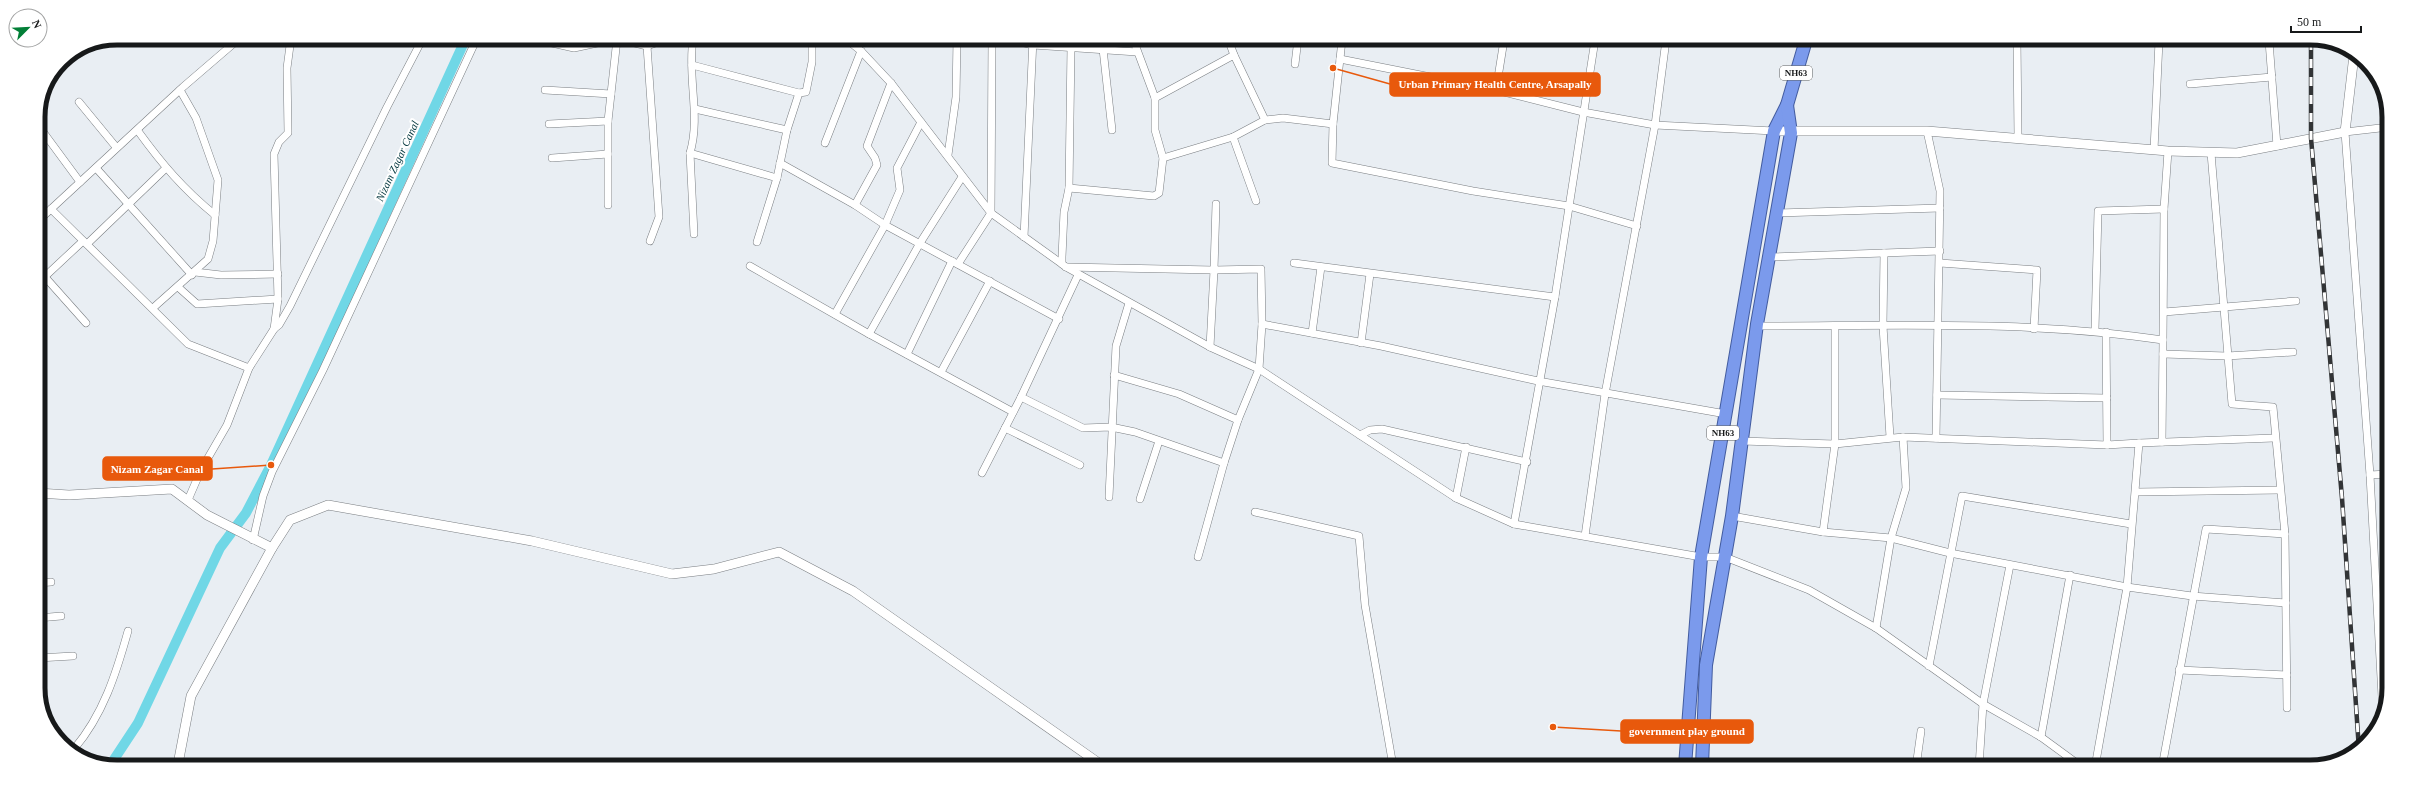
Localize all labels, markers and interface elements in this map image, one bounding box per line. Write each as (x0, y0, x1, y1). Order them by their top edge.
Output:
north arrow (8, 8, 48, 48)
scale bar (2291, 8, 2361, 34)
text: 50 m (2297, 15, 2322, 29)
text: N (30, 18, 44, 30)
road number: NH63 (1780, 66, 1812, 80)
callout: Urban Primary Health Centre, Arsapally (1390, 73, 1600, 96)
text: Urban Primary Health Centre, Arsapally (1398, 78, 1592, 90)
water label: Nizam Zagar Canal (373, 119, 421, 204)
road number: NH63 (1707, 426, 1739, 440)
callout: Nizam Zagar Canal (103, 457, 212, 480)
text: Nizam Zagar Canal (111, 463, 203, 475)
callout: government play ground (1621, 720, 1753, 743)
text: government play ground (1629, 725, 1745, 737)

